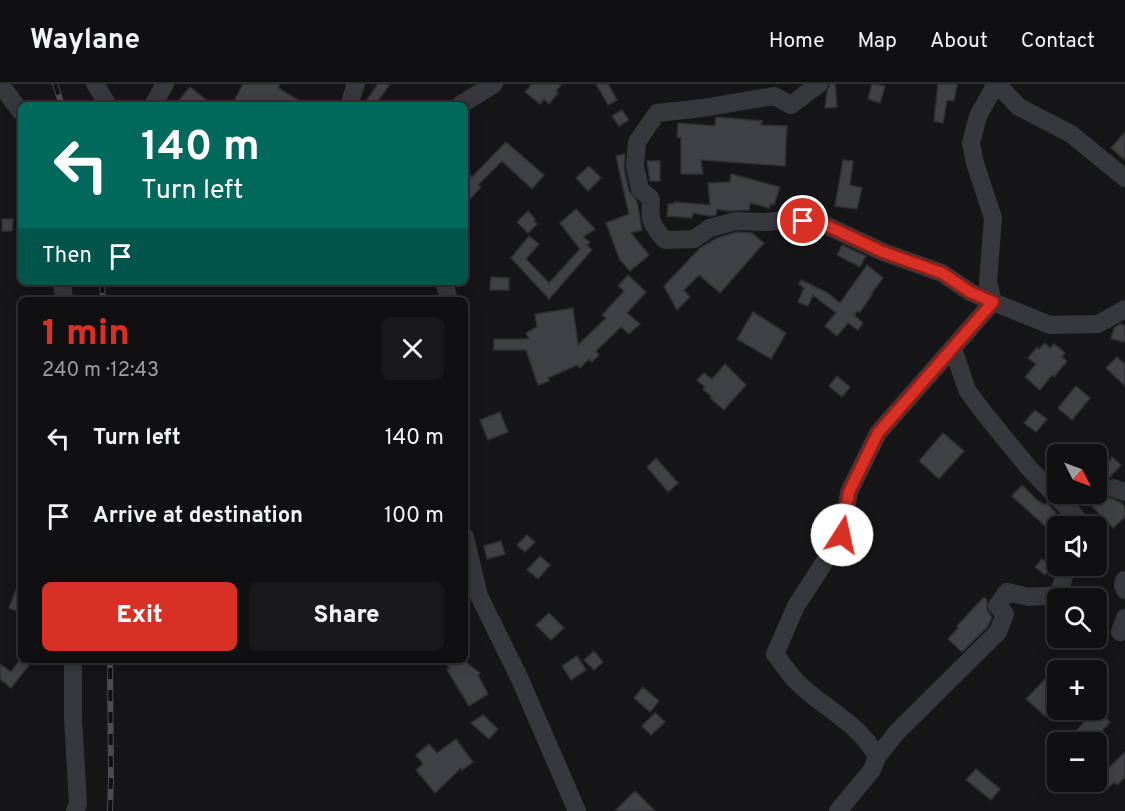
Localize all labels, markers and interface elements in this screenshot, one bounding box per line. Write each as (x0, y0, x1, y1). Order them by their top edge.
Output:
text: Waylane (30, 23, 140, 59)
text: Home (769, 28, 825, 55)
text: Map (858, 28, 897, 55)
text: About (930, 28, 988, 55)
text: Contact (1021, 28, 1095, 55)
text: 140 m (141, 122, 260, 175)
icon: left (42, 126, 120, 204)
text: Turn left (141, 174, 243, 208)
pin (777, 195, 828, 246)
icon: arrive (786, 204, 819, 237)
icon: arrive (104, 240, 137, 273)
text: Then (42, 243, 92, 270)
text: 1 min (42, 312, 130, 358)
button: close (381, 317, 444, 380)
text: 240 m · 12:43 (42, 358, 159, 384)
icon: left (42, 422, 75, 455)
text: Turn left (93, 425, 181, 452)
text: 140 m (385, 425, 444, 452)
north arrow (1047, 444, 1107, 504)
map controls (1047, 444, 1107, 792)
icon: arrive (42, 500, 75, 533)
text: Arrive at destination (93, 503, 303, 530)
text: 100 m (384, 503, 444, 530)
position arrow (810, 503, 874, 567)
button: sound (1047, 516, 1107, 576)
button: Exit (42, 582, 237, 651)
button: Share (249, 582, 444, 651)
button: search (1047, 588, 1107, 648)
button: + (1047, 660, 1107, 720)
button: − (1047, 732, 1107, 792)

